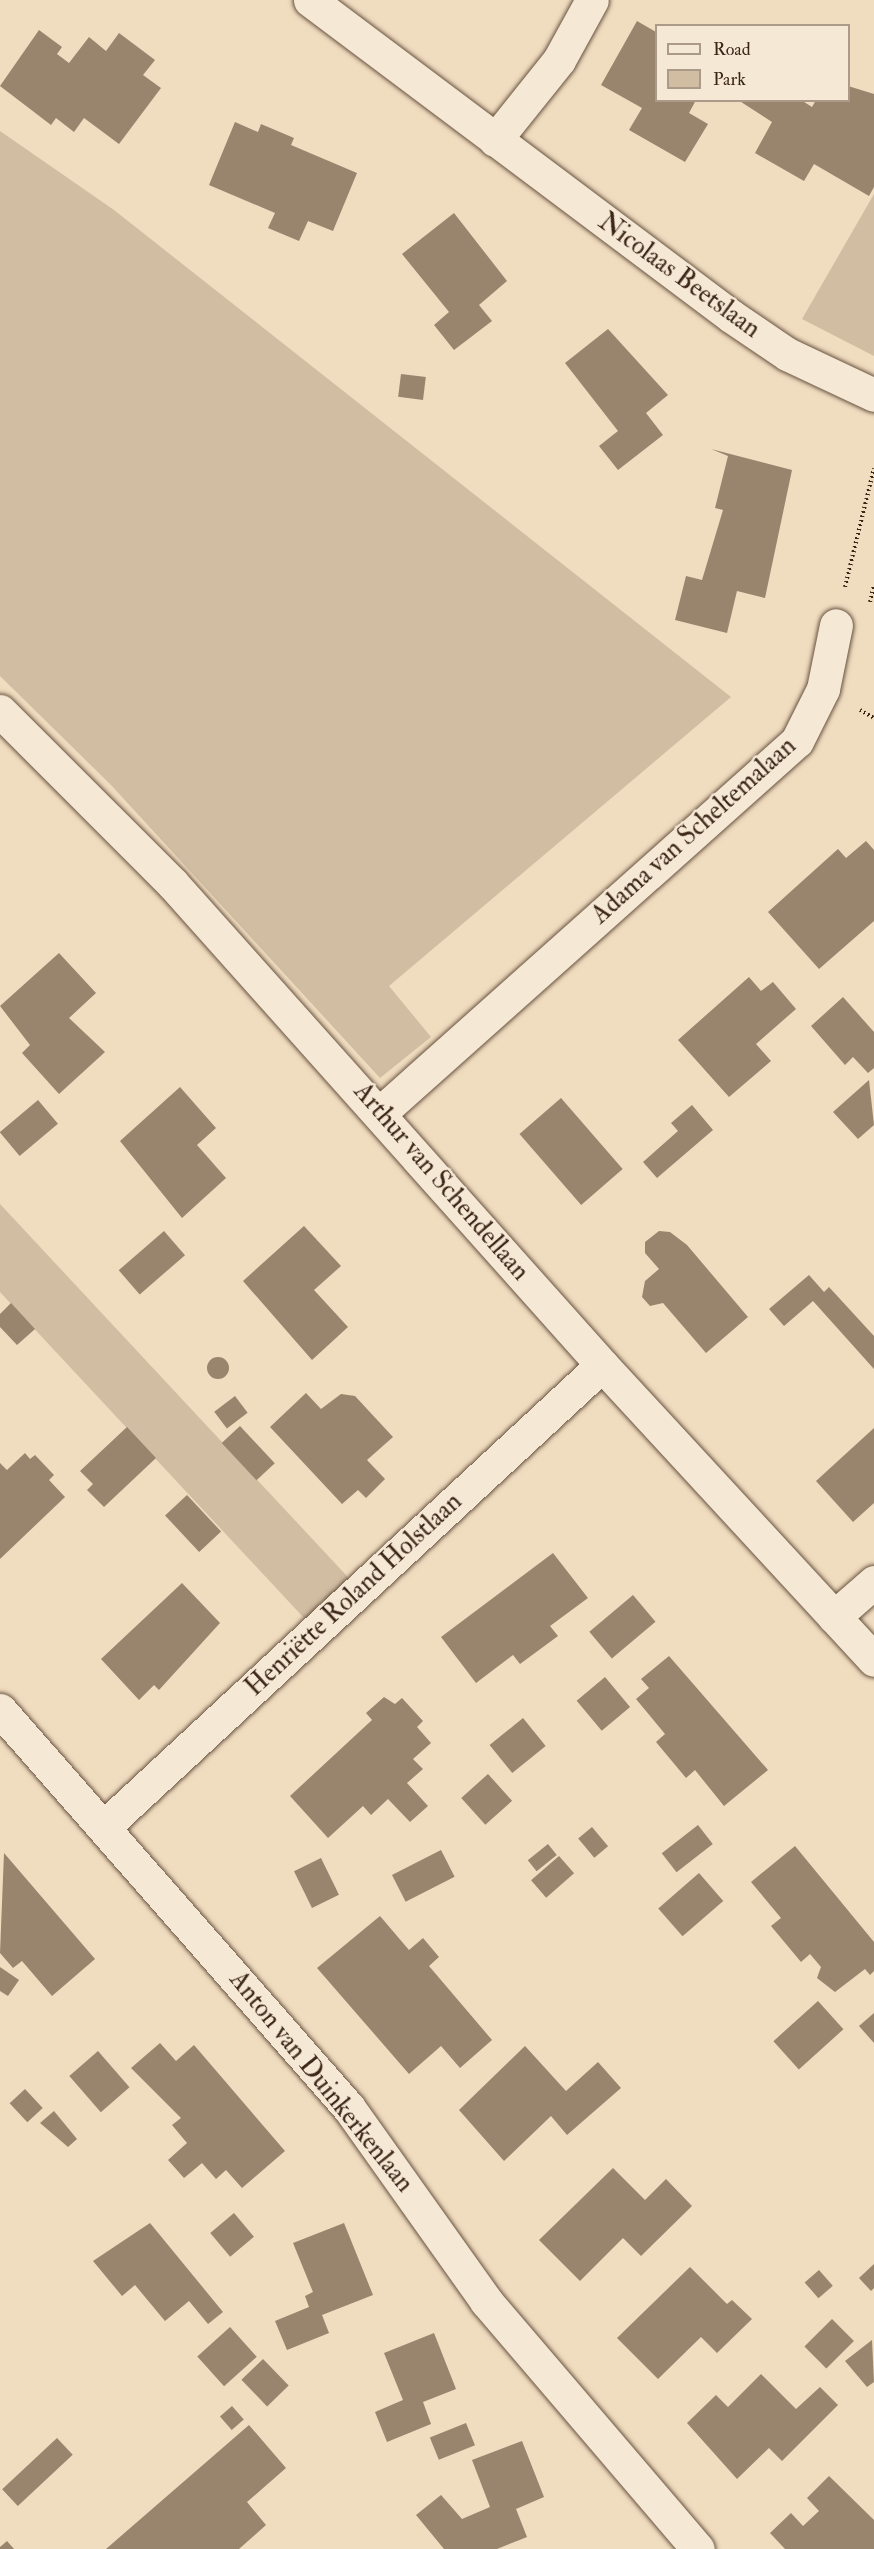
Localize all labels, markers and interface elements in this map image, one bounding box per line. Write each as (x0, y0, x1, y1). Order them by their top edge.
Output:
legend (655, 24, 850, 102)
text: Road (713, 38, 751, 61)
text: Park (713, 68, 746, 91)
street label: Nicolaas Beetslaan (592, 207, 766, 345)
street label: Adama van Scheltemalaan (585, 731, 803, 931)
street label: Arthur van Schendellaan (347, 1077, 535, 1287)
street label: Henriëtte Roland Holstlaan (239, 1487, 469, 1703)
street label: Anton van Duinkerkenlaan (222, 1965, 420, 2199)

